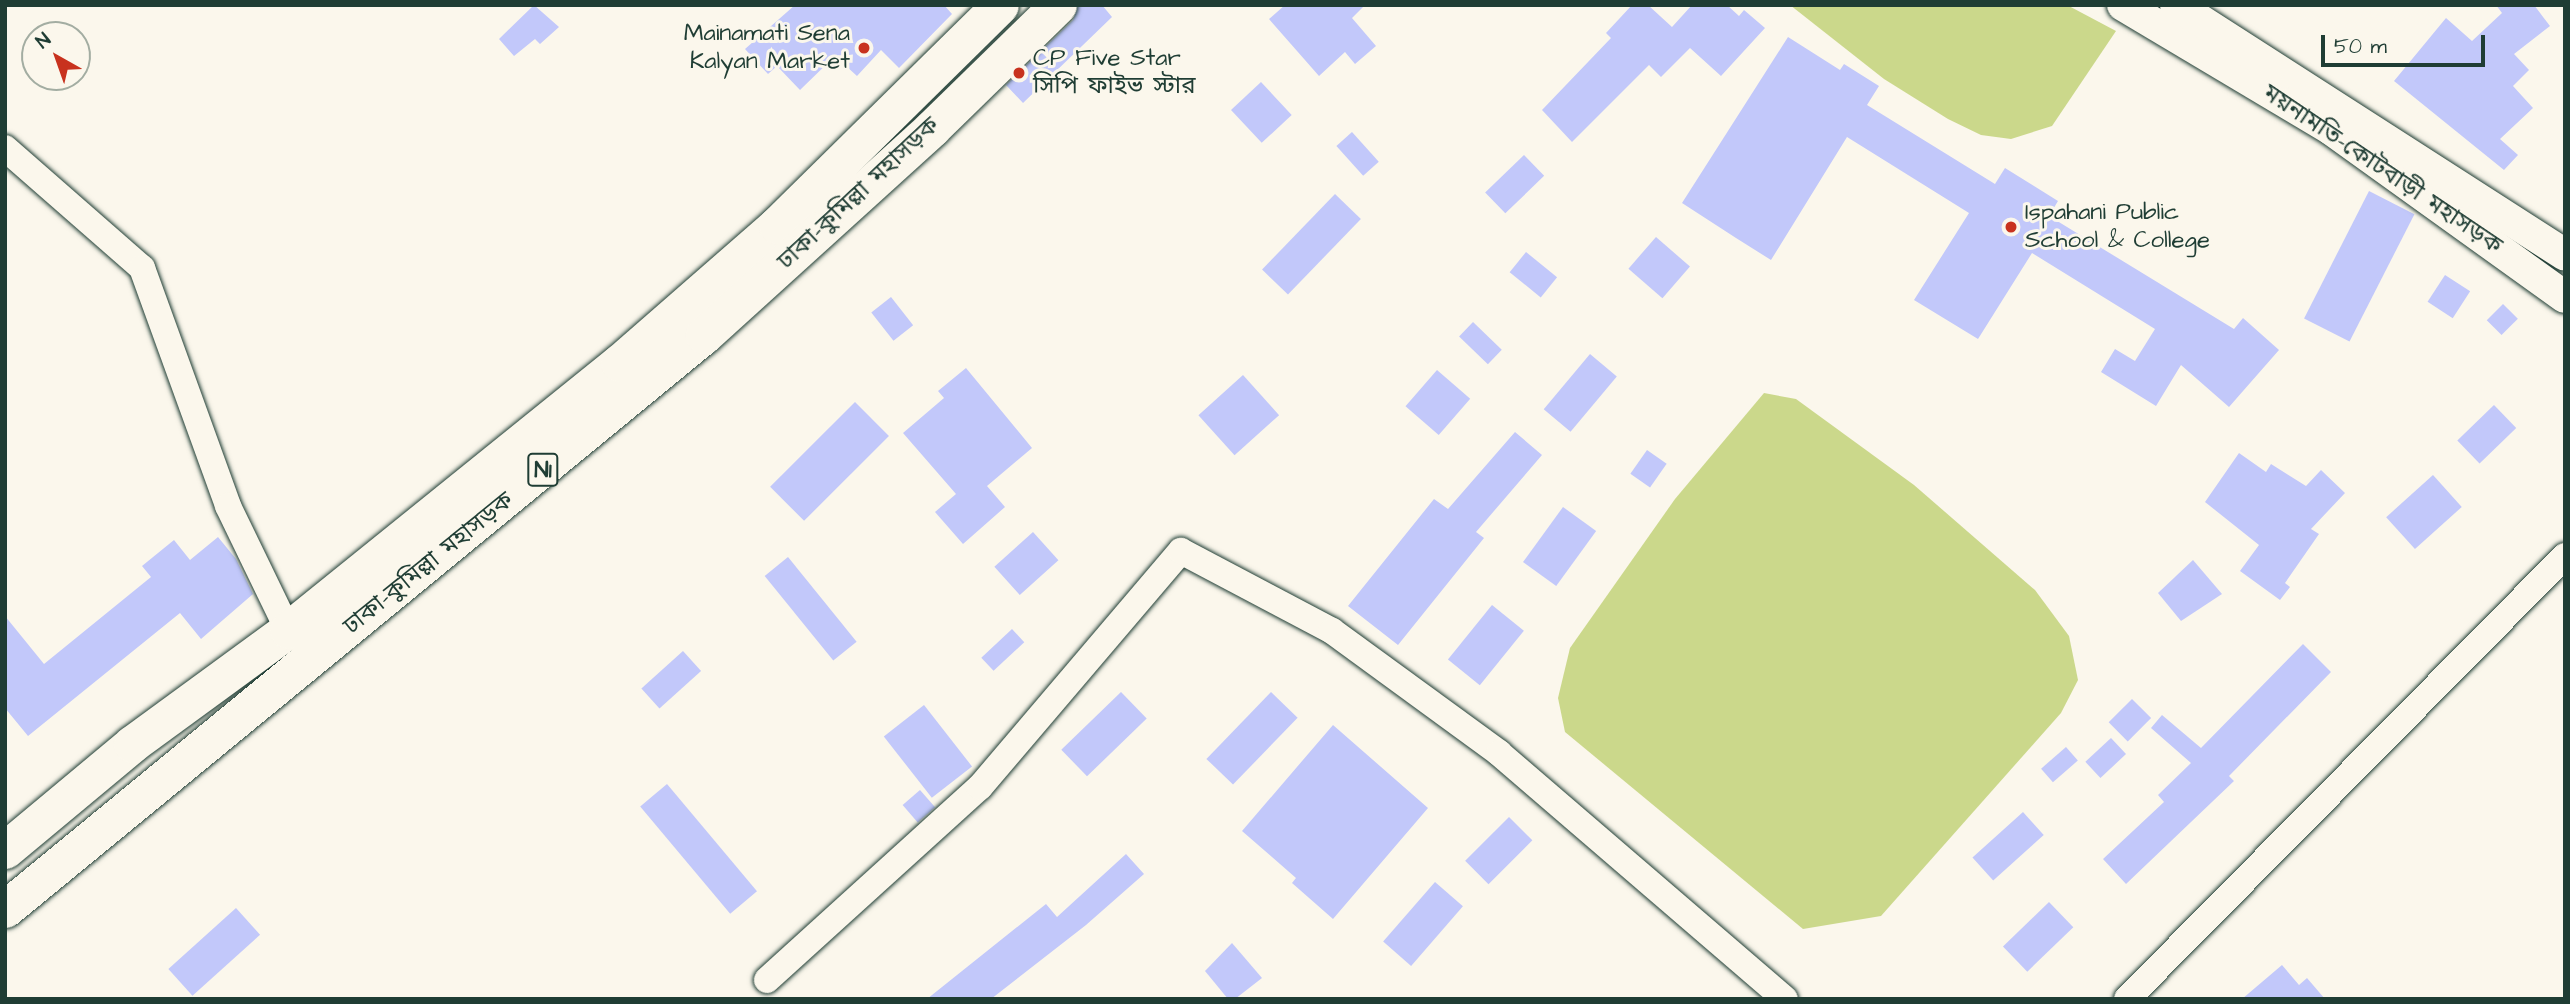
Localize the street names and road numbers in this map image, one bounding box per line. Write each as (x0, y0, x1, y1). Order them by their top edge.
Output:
street label: ময়নামতি–কোটবাড়ী মহাসড়ক (2257, 79, 2507, 261)
street label: ঢাকা–কুমিল্লা মহাসড়ক (772, 112, 946, 276)
road number: N1 (527, 450, 559, 490)
street label: ঢাকা–কুমিল্লা মহাসড়ক (338, 487, 520, 641)

